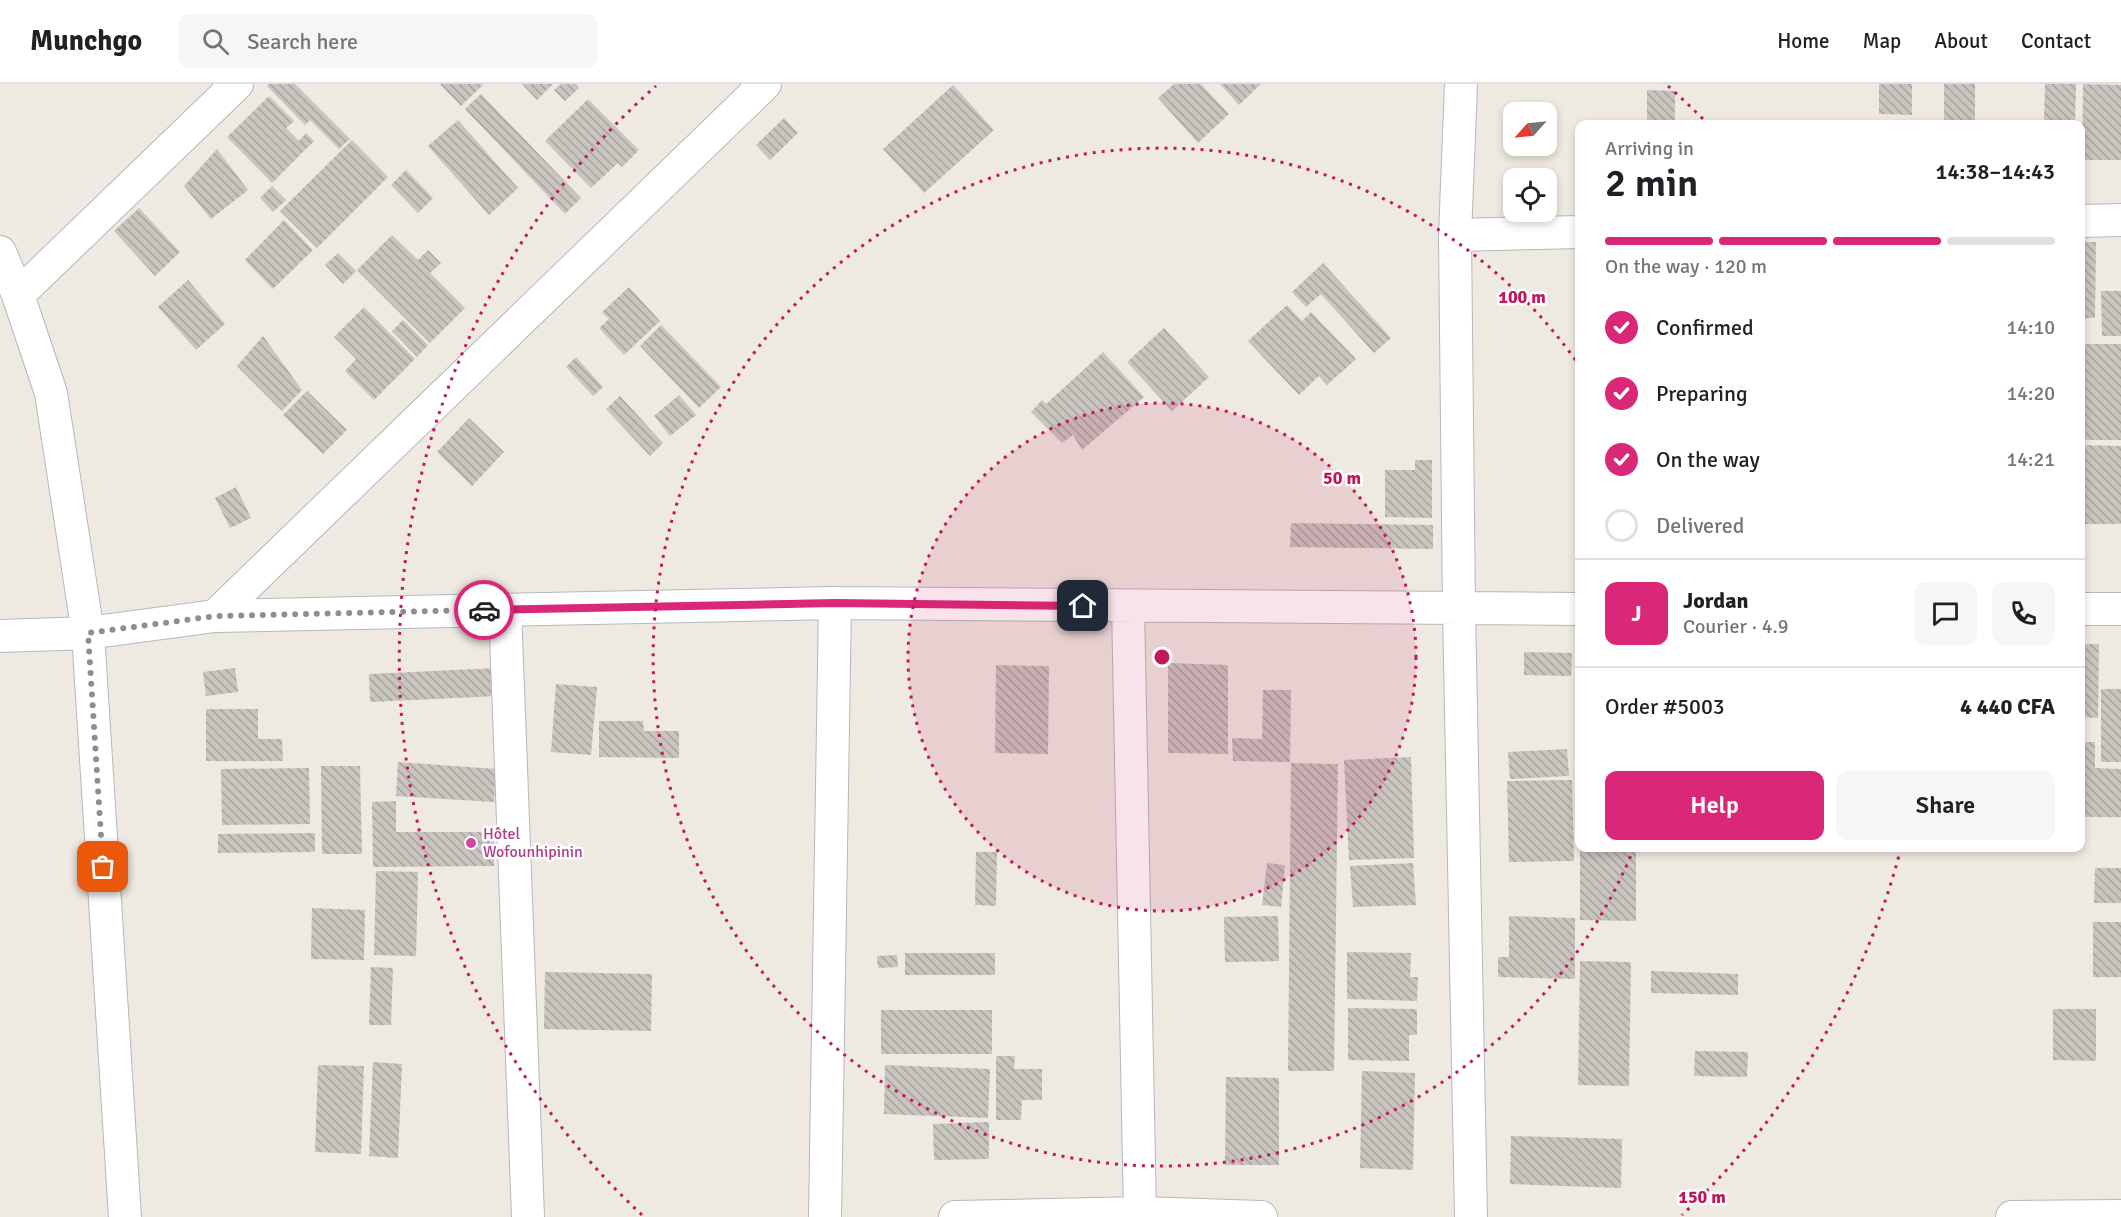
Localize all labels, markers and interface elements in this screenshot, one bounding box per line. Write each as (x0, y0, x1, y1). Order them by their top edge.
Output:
search box (178, 14, 598, 68)
text: Munchgo (30, 24, 142, 58)
icon: search (199, 25, 232, 58)
text: Search here (247, 28, 358, 55)
text: Home (1777, 28, 1830, 54)
text: Map (1863, 28, 1901, 54)
text: About (1934, 28, 1988, 54)
text: Contact (2021, 28, 2091, 54)
north arrow (1503, 102, 1557, 156)
map controls (1503, 102, 1557, 222)
text: Arriving in (1605, 136, 1694, 161)
text: 14:38–14:43 (1936, 158, 2055, 185)
text: 2 min (1605, 159, 1698, 207)
button: locate (1503, 168, 1557, 222)
text: On the way · 120 m (1605, 254, 1767, 279)
text: 100 m (1498, 286, 1546, 308)
icon: check (1605, 311, 1638, 344)
text: Confirmed (1656, 314, 1754, 341)
text: 14:10 (2006, 315, 2055, 340)
icon: check (1605, 377, 1638, 410)
text: Preparing (1656, 380, 1748, 407)
text: 14:20 (2006, 381, 2055, 406)
icon: check (1605, 443, 1638, 476)
text: On the way (1656, 446, 1760, 473)
text: 14:21 (2006, 447, 2055, 472)
text: 50 m (1323, 467, 1361, 489)
text: Delivered (1656, 512, 1744, 539)
courier (454, 580, 514, 640)
pin (1057, 580, 1108, 631)
button: chat (1914, 582, 1977, 645)
button: phone (1992, 582, 2055, 645)
text: Jordan (1683, 587, 1749, 614)
icon: home (1066, 589, 1099, 622)
icon: car (468, 594, 501, 627)
text: J (1631, 600, 1642, 627)
text: Courier · 4.9 (1683, 614, 1789, 639)
centre of rings (1152, 647, 1172, 667)
text: Order #5003 (1605, 693, 1725, 720)
text: 4 440 CFA (1960, 693, 2055, 720)
button: Help (1605, 771, 1824, 840)
button: Share (1836, 771, 2055, 840)
place label: Hôtel Wofounhipinin (483, 824, 583, 862)
marker: Hôtel Wofounhipinin (464, 836, 478, 850)
pin (77, 841, 128, 892)
icon: bag (86, 850, 119, 883)
text: 150 m (1678, 1186, 1726, 1208)

